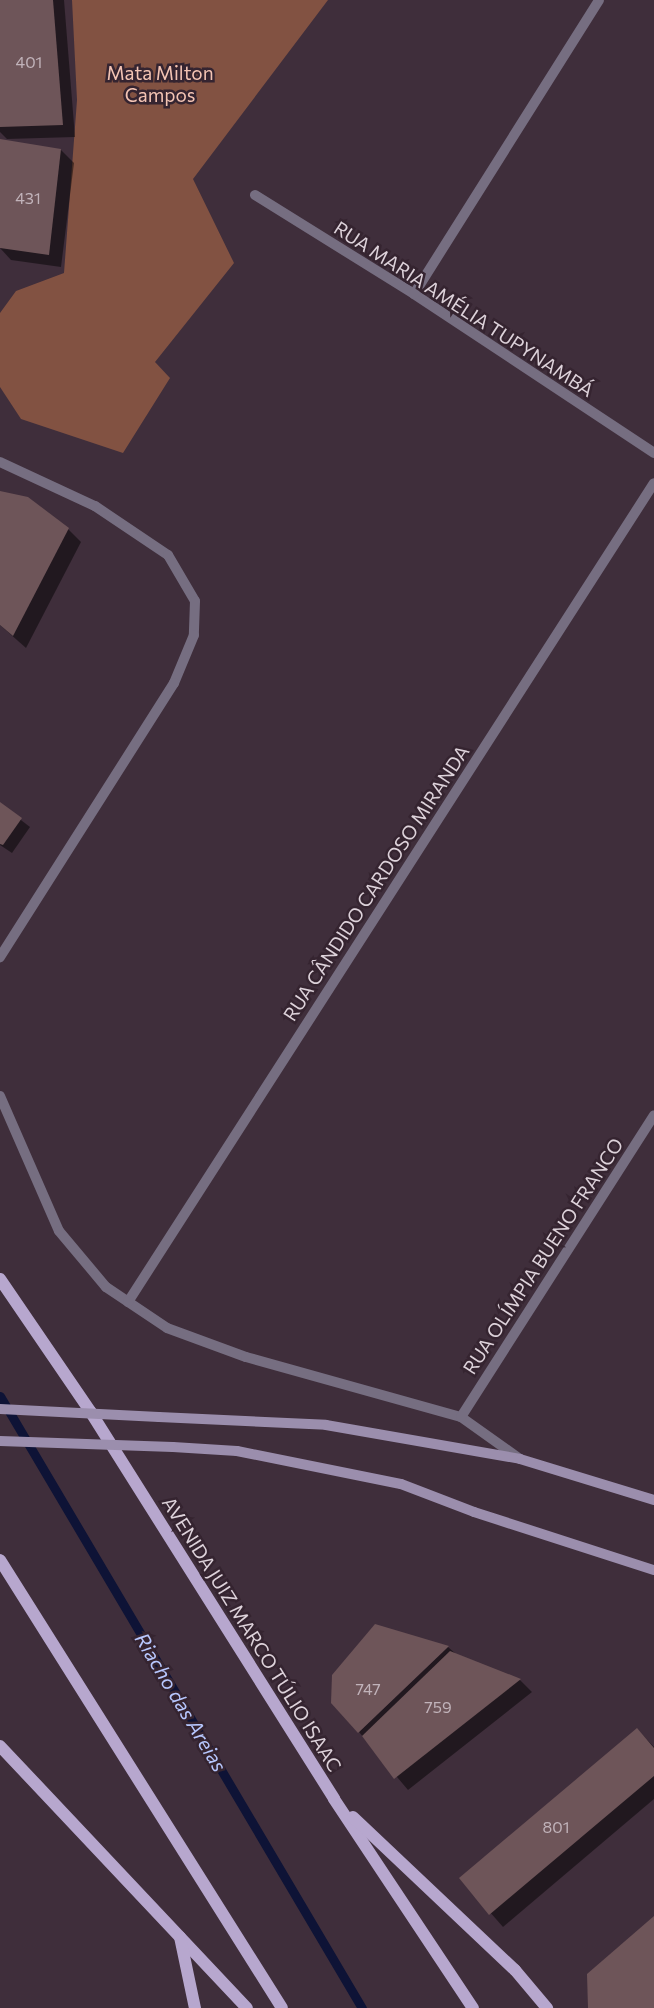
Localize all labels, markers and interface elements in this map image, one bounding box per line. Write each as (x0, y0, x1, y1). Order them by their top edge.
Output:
house number: 401 (16, 52, 42, 72)
park label: Mata Milton Campos (106, 62, 214, 106)
house number: 431 (15, 188, 41, 208)
street label: RUA MARIA AMÉLIA TUPYNAMBÁ (330, 216, 598, 402)
street label: RUA CÂNDIDO CARDOSO MIRANDA (278, 741, 474, 1025)
street label: RUA OLÍMPIA BUENO FRANCO (458, 1134, 628, 1378)
street label: AVENIDA JUIZ MARCO TÚLIO ISAAC (158, 1493, 346, 1775)
water label: Riacho das Areias (130, 1628, 232, 1776)
house number: 747 (355, 1679, 381, 1699)
house number: 759 (424, 1697, 452, 1717)
house number: 801 (543, 1817, 569, 1837)

